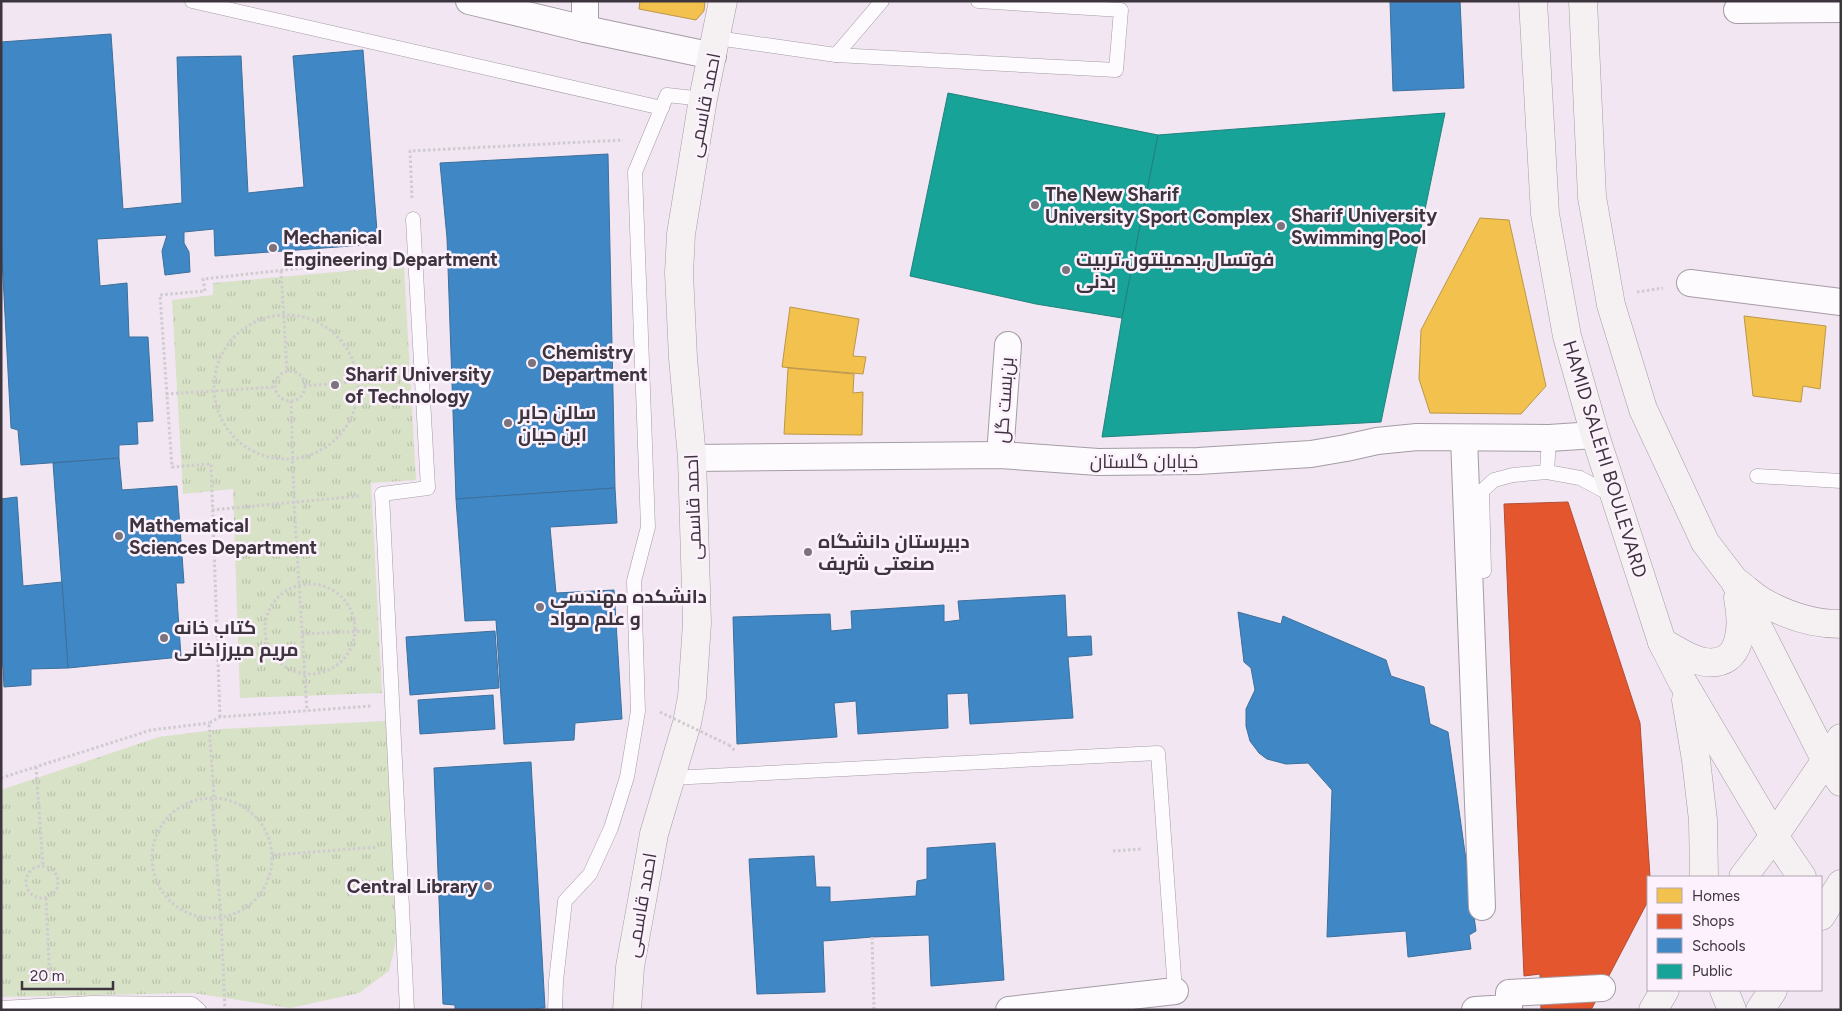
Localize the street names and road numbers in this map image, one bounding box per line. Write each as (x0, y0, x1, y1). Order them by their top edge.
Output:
street label: احمد قاسمی (683, 51, 725, 159)
street label: HAMID SALEHI BOULEVARD (1558, 338, 1652, 580)
street label: بن‌‌بست گل (990, 356, 1018, 444)
street label: خیابان گلستان (1090, 450, 1198, 473)
street label: احمد قاسمی (680, 454, 706, 560)
street label: احمد قاسمی (620, 851, 662, 959)

